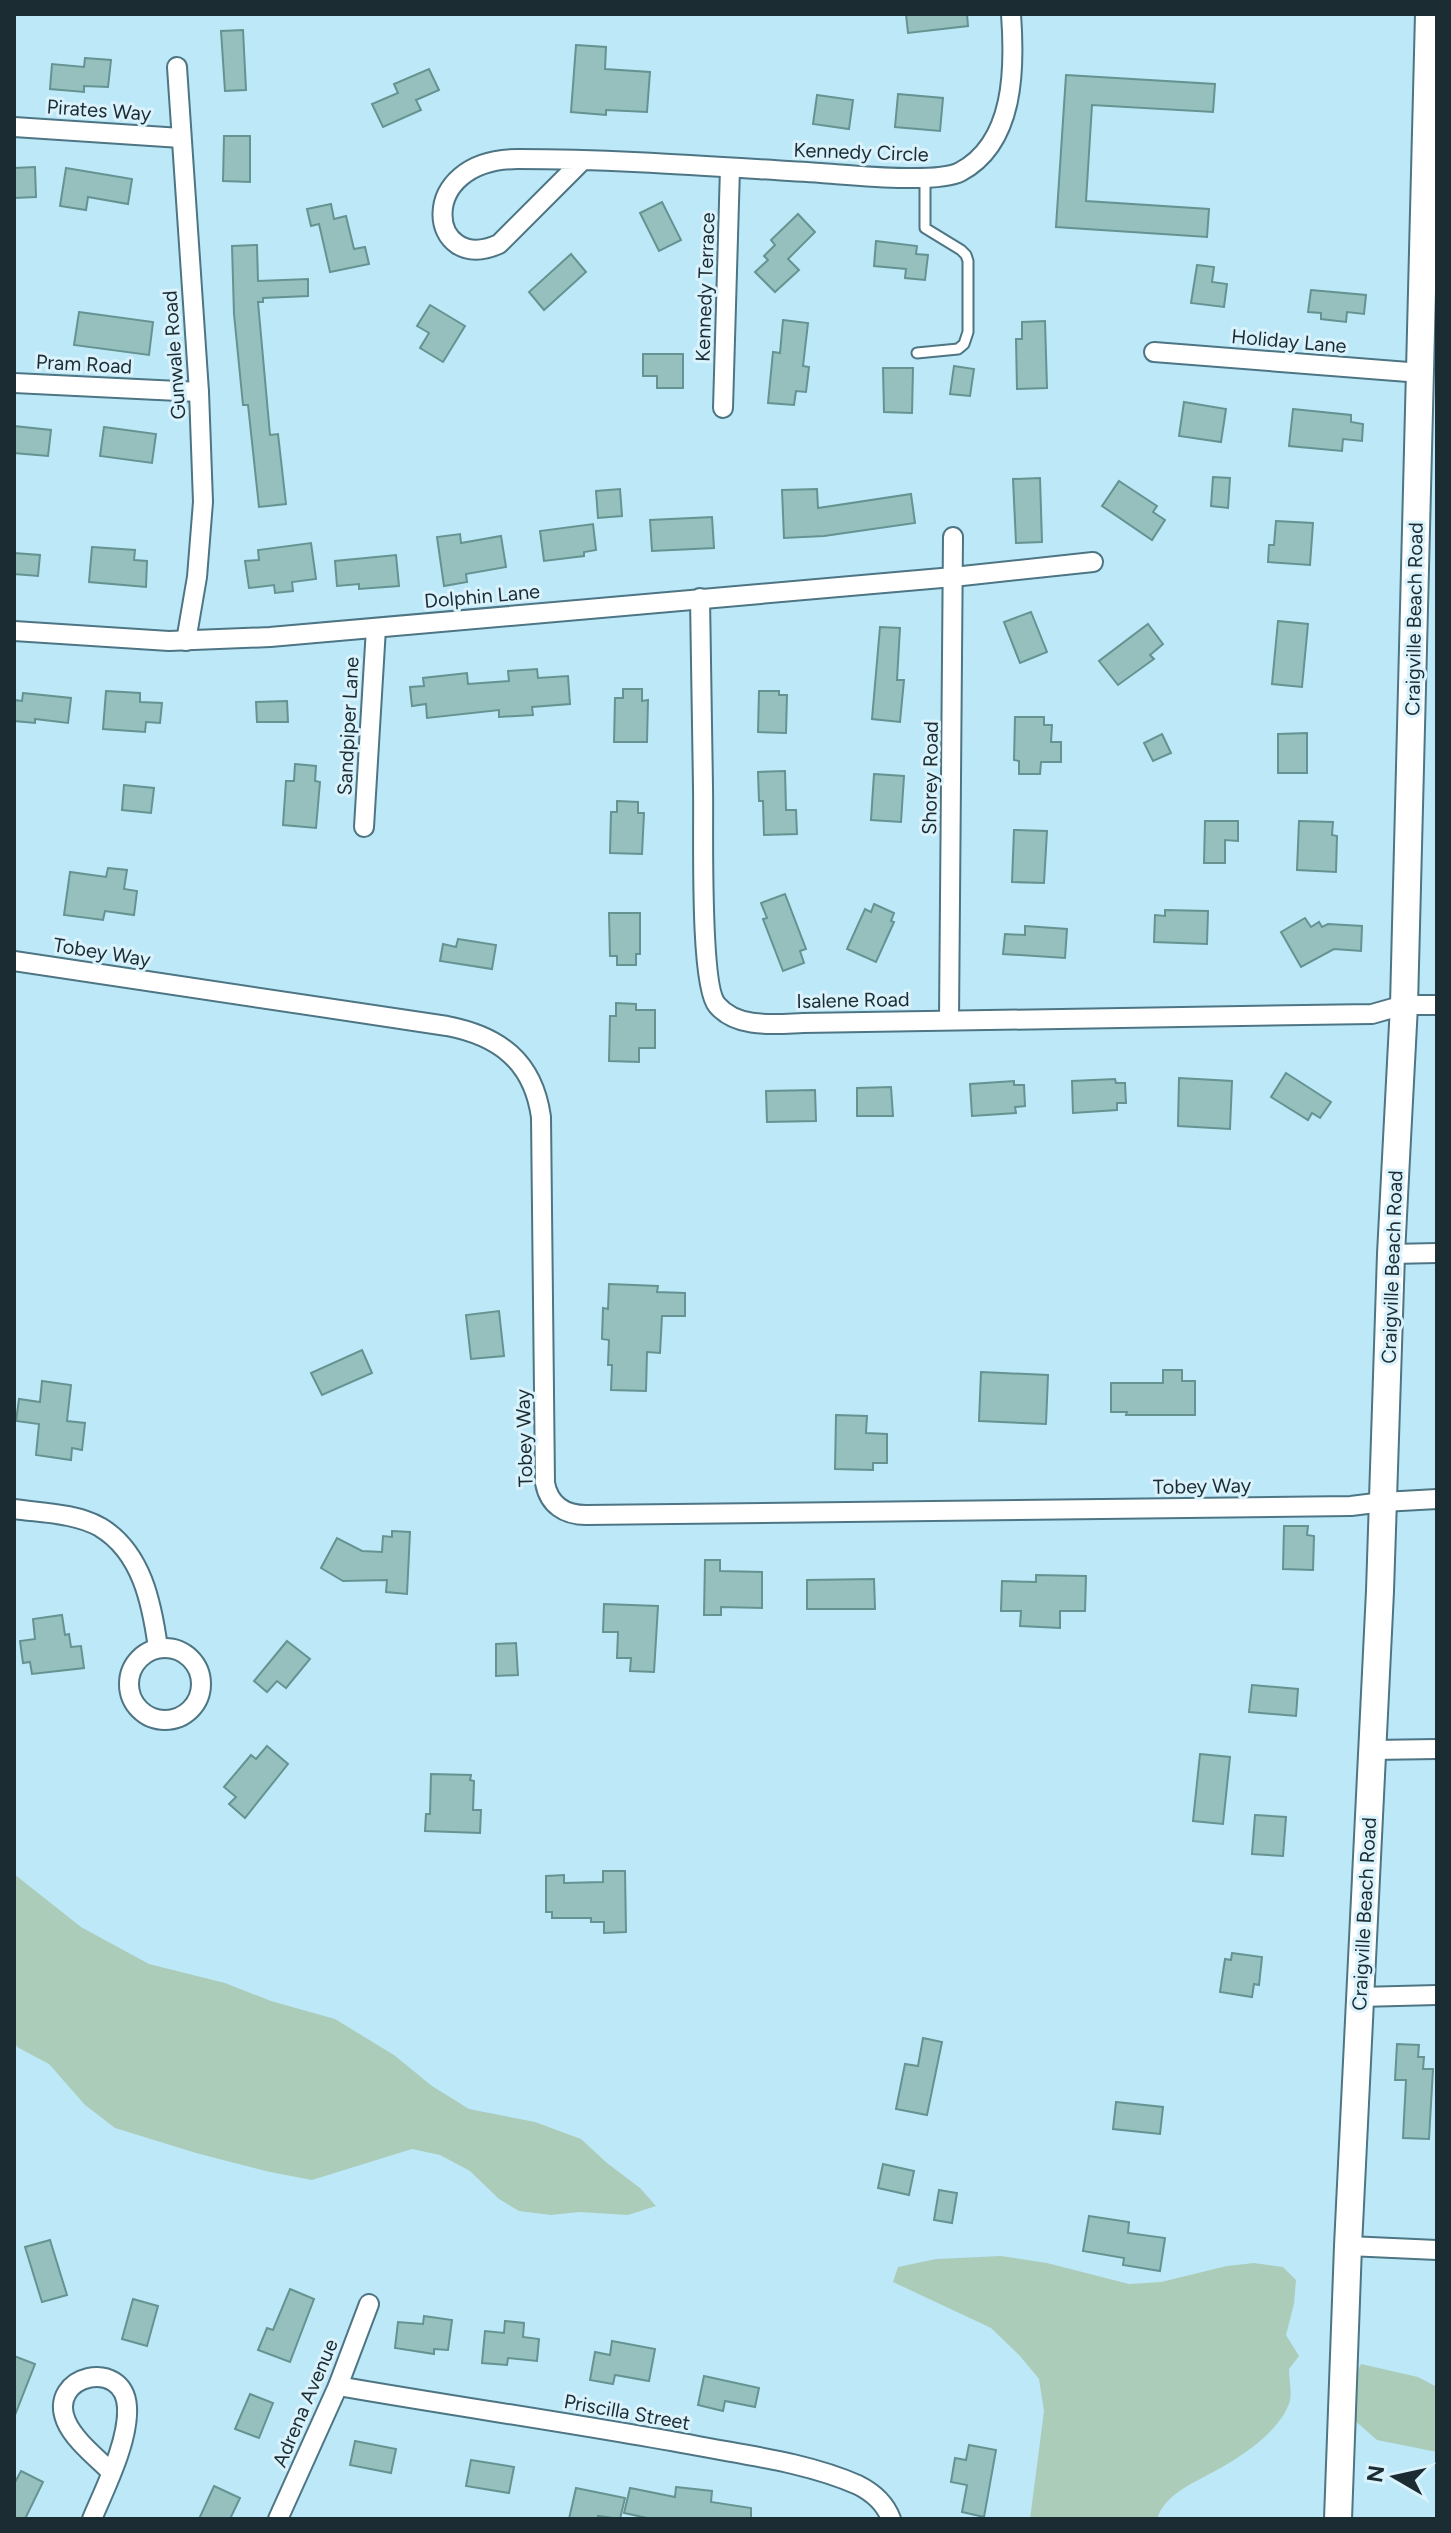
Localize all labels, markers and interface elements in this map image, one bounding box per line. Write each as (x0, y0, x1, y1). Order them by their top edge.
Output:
street label: Pirates Way (46, 94, 153, 126)
street label: Kennedy Circle (793, 138, 929, 166)
street label: Kennedy Terrace (690, 212, 720, 362)
street label: Gunwale Road (158, 290, 190, 420)
street label: Holiday Lane (1230, 324, 1348, 358)
street label: Pram Road (35, 349, 133, 379)
street label: Craigville Beach Road (1400, 522, 1428, 716)
street label: Dolphin Lane (423, 579, 541, 613)
street label: Sandpiper Lane (332, 656, 364, 796)
street label: Shorey Road (917, 721, 943, 835)
street label: Tobey Way (52, 932, 153, 972)
street label: Isalene Road (796, 987, 910, 1013)
street label: Craigville Beach Road (1377, 1170, 1407, 1364)
street label: Tobey Way (510, 1388, 538, 1487)
street label: Tobey Way (1153, 1473, 1252, 1499)
street label: Craigville Beach Road (1347, 1817, 1381, 2011)
street label: Adrena Avenue (267, 2335, 343, 2471)
street label: Priscilla Street (562, 2389, 692, 2435)
north arrow (1355, 2437, 1435, 2517)
text: N (1361, 2463, 1390, 2484)

